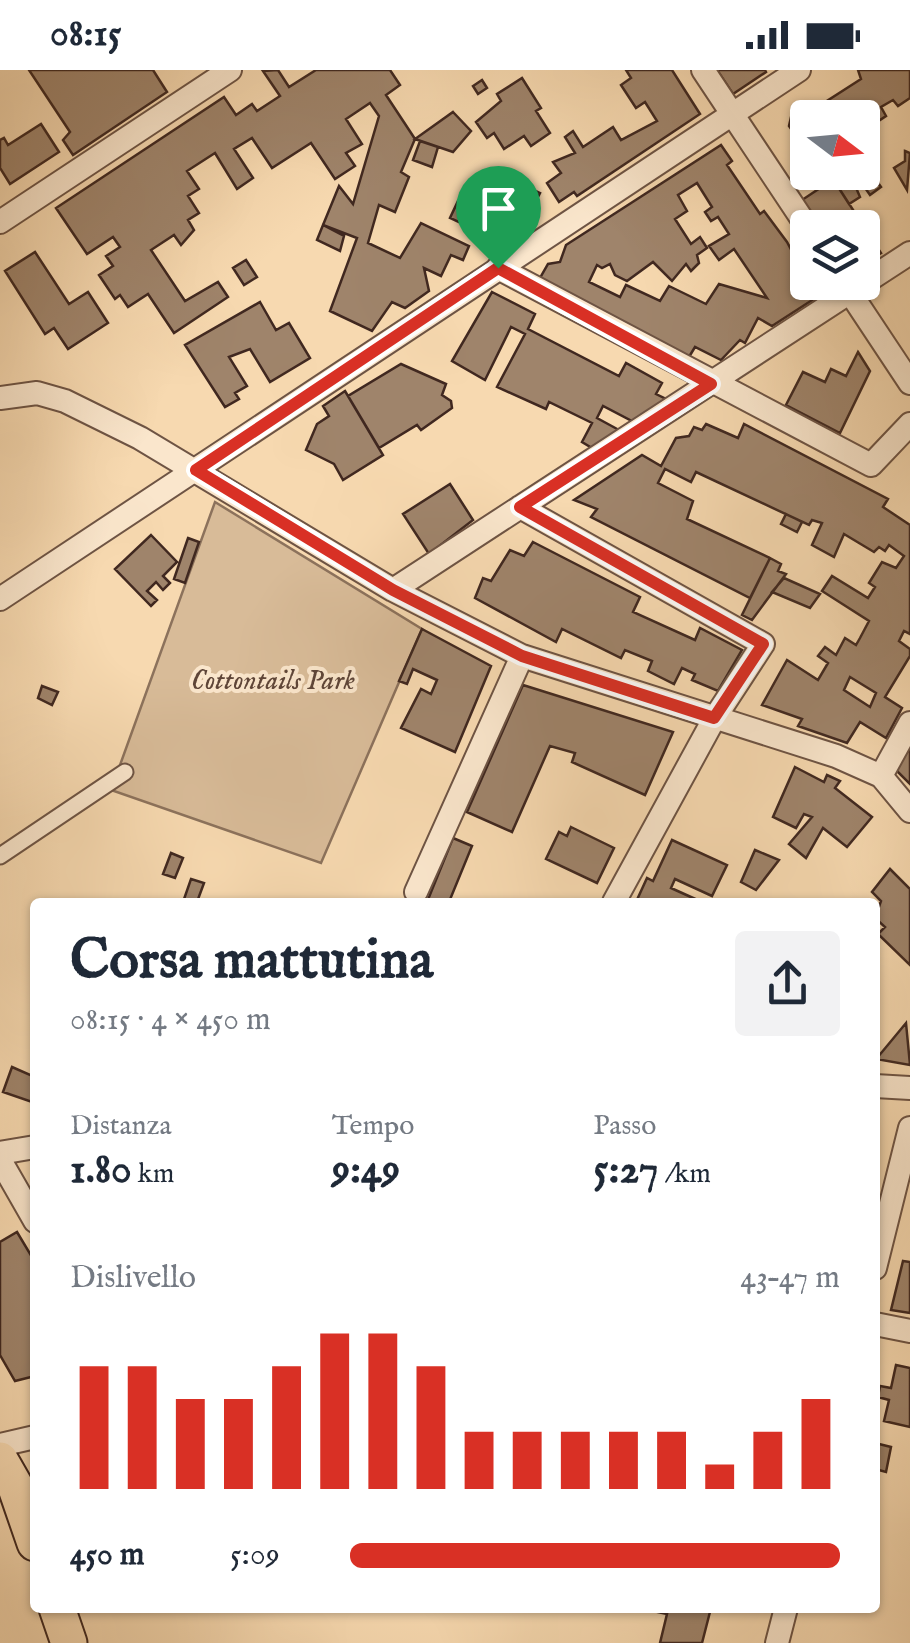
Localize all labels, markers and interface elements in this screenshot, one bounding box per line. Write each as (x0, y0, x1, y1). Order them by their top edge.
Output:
text: 08:15 (50, 11, 122, 59)
north arrow (790, 100, 880, 190)
map controls (790, 100, 880, 300)
pin (456, 166, 541, 269)
icon: arrive (471, 181, 526, 236)
button: layers (790, 210, 880, 300)
park label: Cottontails Park (191, 664, 355, 699)
text: Corsa mattutina (70, 927, 433, 997)
button: share (735, 931, 840, 1036)
text: 08:15 · 4 × 450 m (70, 1000, 271, 1041)
text: Distanza (70, 1109, 172, 1144)
text: Tempo (332, 1109, 414, 1144)
text: Passo (593, 1109, 656, 1144)
text: 1.80 (70, 1144, 132, 1197)
text: 9:49 (332, 1144, 400, 1197)
text: 5:27 (593, 1144, 659, 1197)
text: km (132, 1157, 174, 1192)
text: /km (659, 1157, 711, 1192)
text: Dislivello (70, 1258, 196, 1299)
text: 43–47 m (740, 1258, 840, 1299)
text: 450 m (70, 1535, 144, 1576)
text: 5:09 (230, 1535, 280, 1576)

